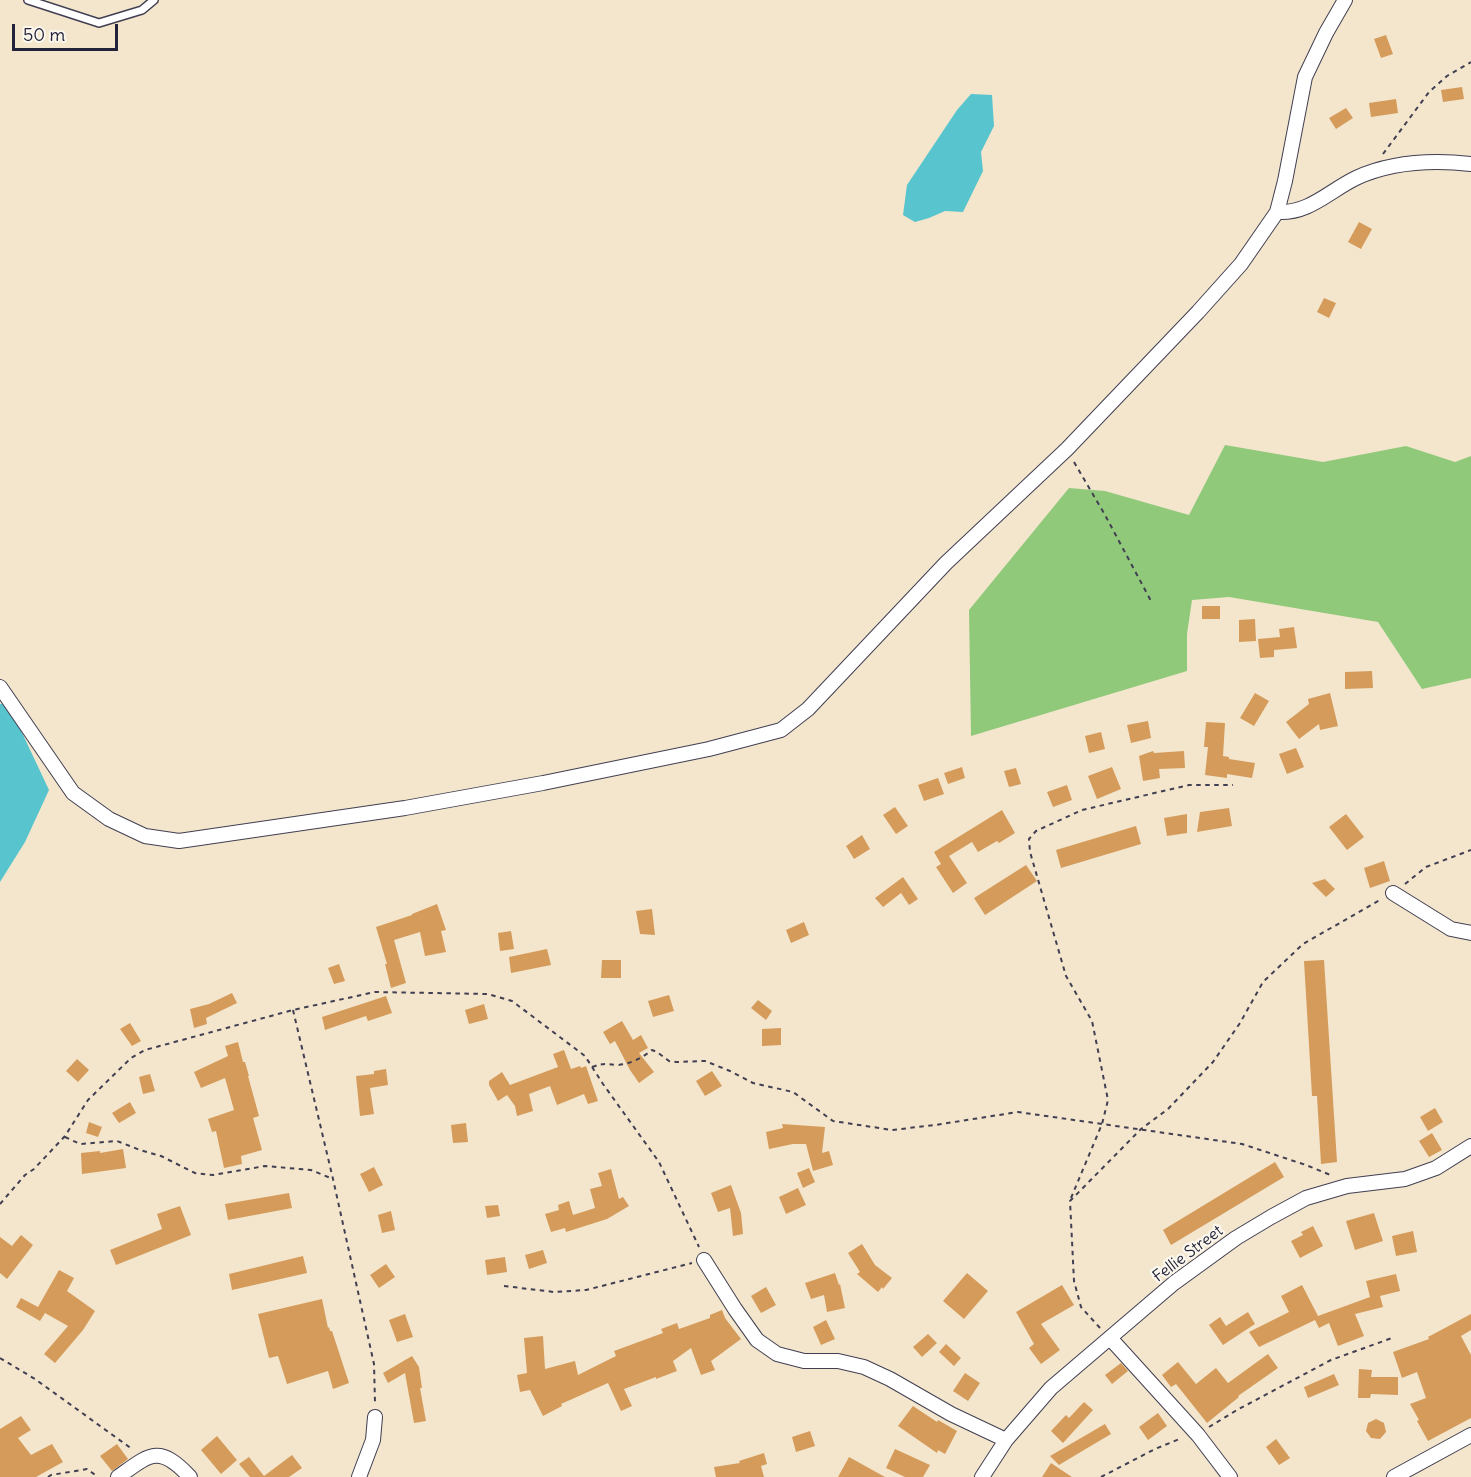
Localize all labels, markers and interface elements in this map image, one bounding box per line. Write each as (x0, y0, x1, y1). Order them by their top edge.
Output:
scale bar (15, 12, 122, 50)
text: 50 m (23, 23, 65, 46)
street label: Fellie Street (1149, 1221, 1227, 1287)

